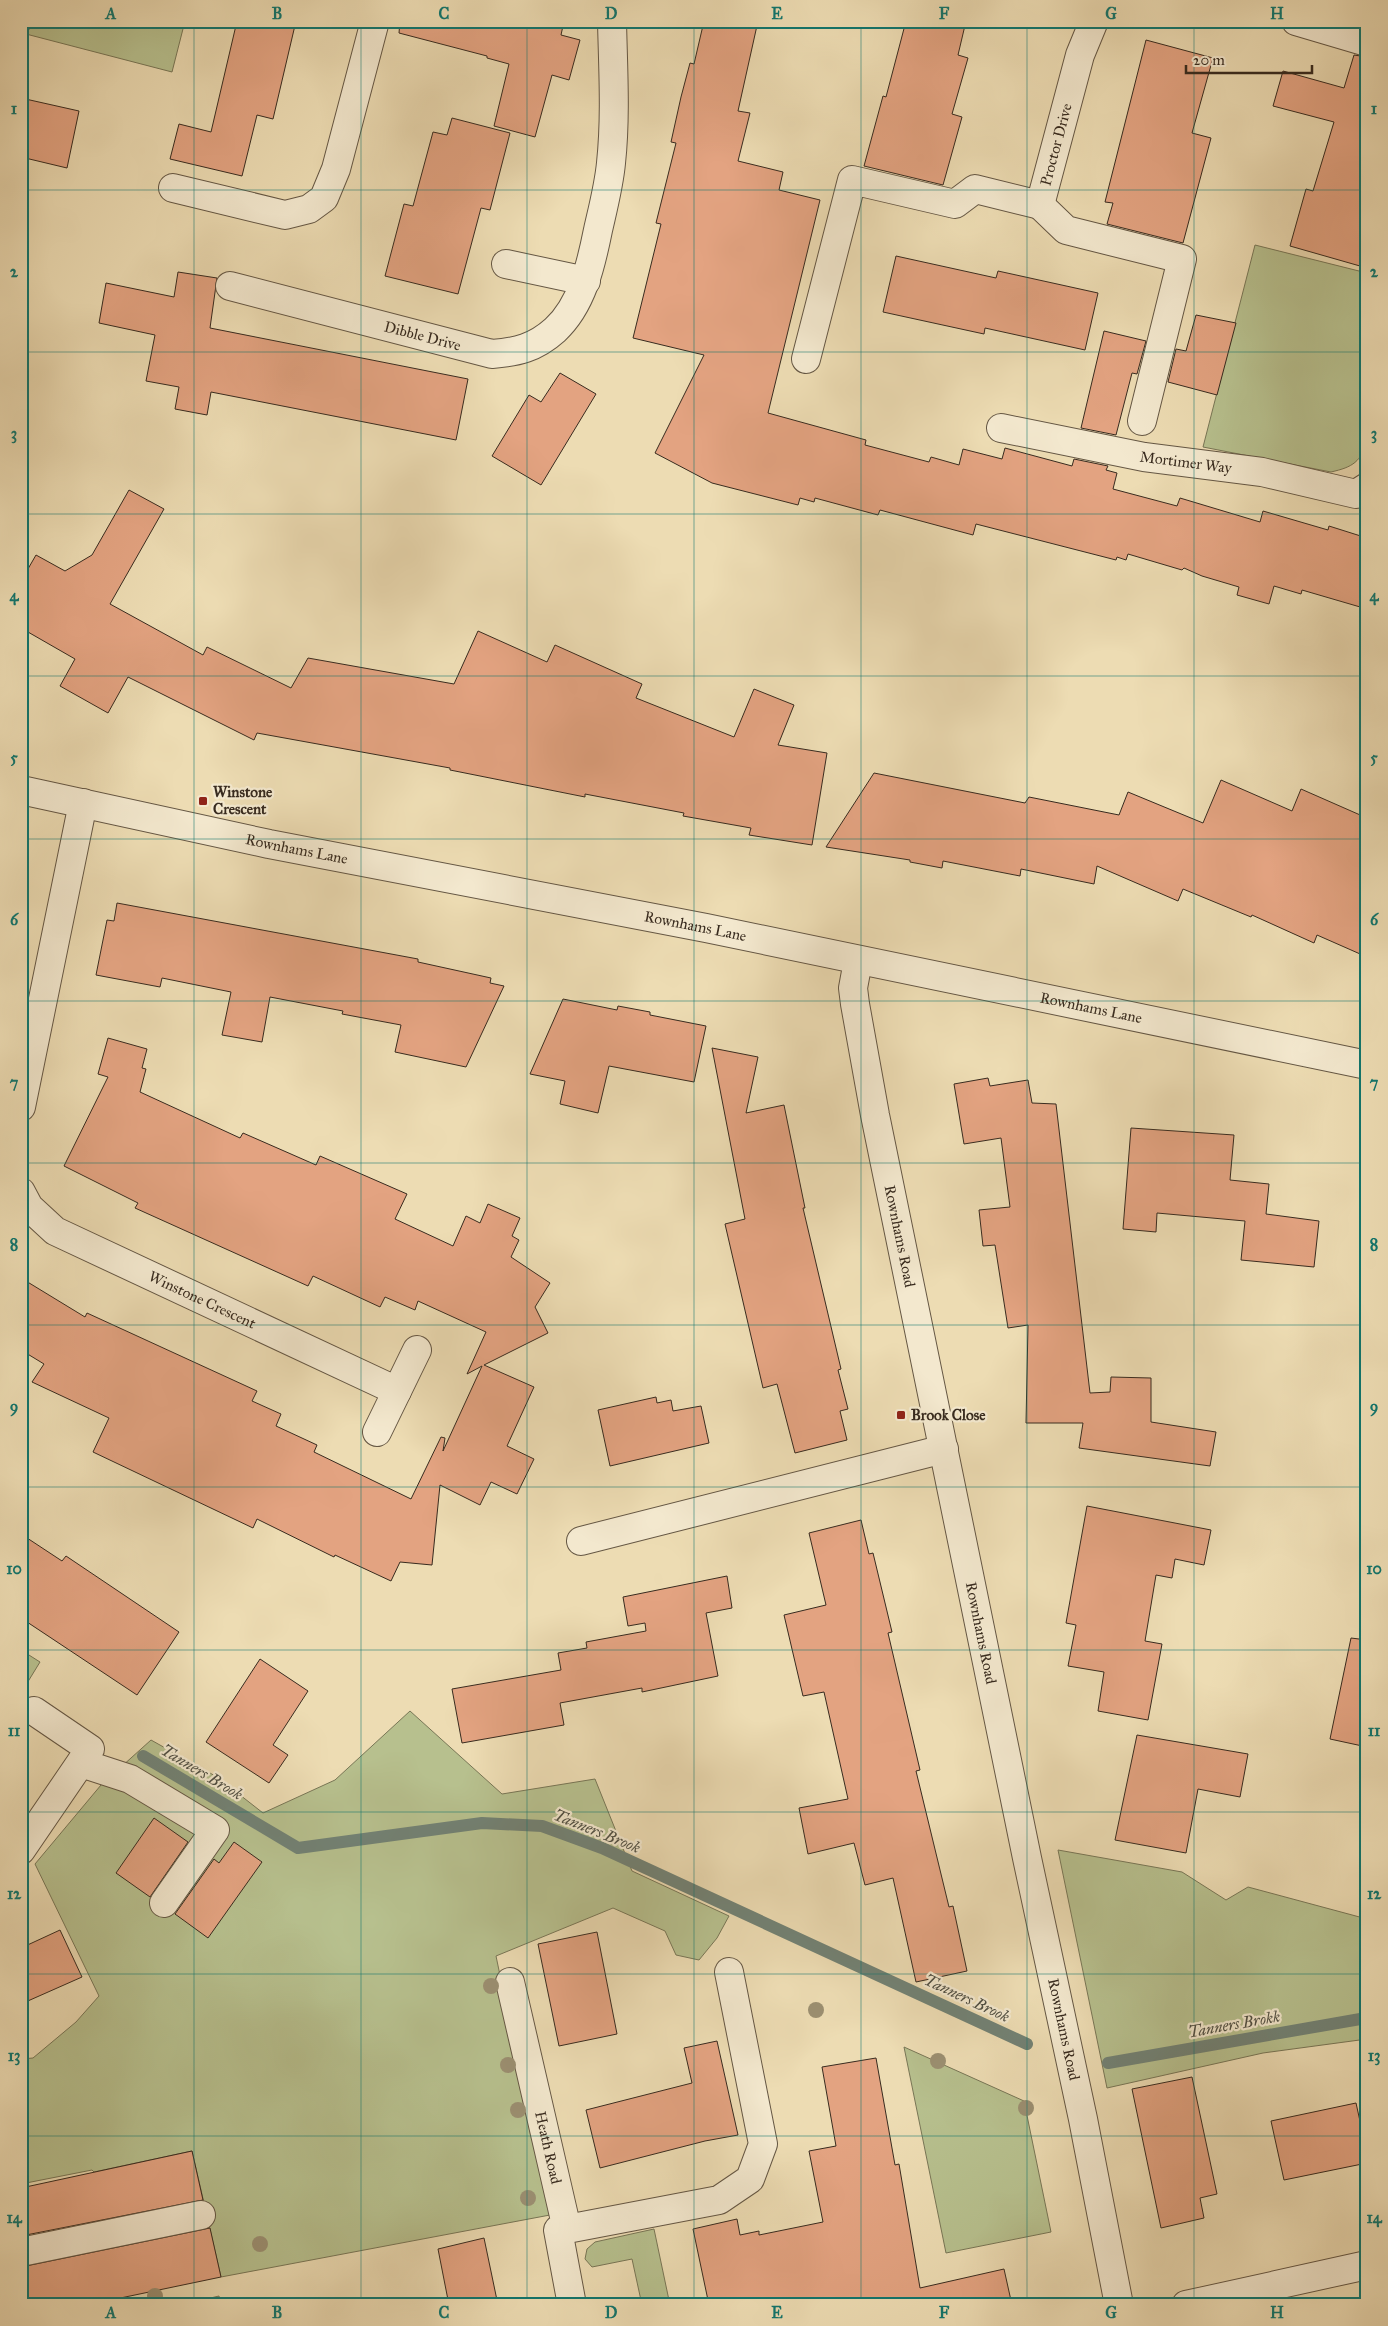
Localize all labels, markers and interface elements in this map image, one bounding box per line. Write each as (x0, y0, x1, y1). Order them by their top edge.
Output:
text: A (105, 4, 117, 23)
text: B (272, 4, 282, 23)
text: C (439, 4, 450, 23)
text: D (605, 4, 618, 23)
text: E (771, 4, 783, 23)
text: F (939, 4, 950, 23)
text: G (1105, 4, 1117, 23)
text: H (1270, 4, 1284, 23)
scale bar (1186, 42, 1312, 74)
text: 20 m (1193, 51, 1225, 69)
text: 1 (11, 99, 18, 118)
text: 1 (1371, 99, 1378, 118)
street label: Proctor Drive (1037, 101, 1076, 188)
text: 2 (10, 262, 19, 281)
text: 2 (1370, 262, 1379, 281)
street label: Dibble Drive (382, 317, 463, 355)
text: 3 (11, 424, 17, 444)
text: 3 (1371, 424, 1377, 444)
street label: Mortimer Way (1139, 448, 1234, 477)
text: 4 (10, 586, 20, 606)
text: 4 (1370, 586, 1380, 606)
text: 5 (10, 748, 18, 767)
text: 5 (1370, 748, 1378, 767)
place label: Winstone Crescent (213, 783, 273, 818)
marker: Winstone Crescent (197, 795, 209, 807)
street label: Rownhams Lane (244, 830, 349, 868)
street label: Rownhams Lane (643, 907, 748, 945)
text: 6 (10, 910, 19, 929)
text: 6 (1370, 910, 1379, 929)
street label: Rownhams Lane (1038, 988, 1144, 1027)
text: 7 (10, 1073, 19, 1092)
text: 7 (1370, 1073, 1379, 1092)
street label: Rownhams Road (881, 1183, 919, 1289)
text: 8 (10, 1235, 18, 1254)
text: 8 (1370, 1235, 1378, 1254)
street label: Winstone Crescent (146, 1267, 259, 1333)
text: 9 (10, 1397, 18, 1417)
text: 9 (1370, 1397, 1378, 1417)
place label: Brook Close (911, 1406, 986, 1424)
marker: Brook Close (895, 1409, 907, 1421)
text: 10 (6, 1559, 22, 1578)
text: 10 (1366, 1559, 1382, 1578)
street label: Rownhams Road (962, 1580, 1000, 1686)
text: 11 (8, 1721, 21, 1740)
text: 11 (1368, 1721, 1381, 1740)
water label: Tanners Brook (158, 1740, 246, 1804)
water label: Tanners Brook (551, 1805, 643, 1857)
text: 12 (7, 1884, 22, 1903)
text: 12 (1367, 1884, 1382, 1903)
water label: Tanners Brook (921, 1970, 1013, 2026)
street label: Rownhams Road (1044, 1977, 1084, 2083)
water label: Tanners Brokk (1187, 2007, 1281, 2041)
text: 13 (8, 2046, 20, 2066)
text: 13 (1368, 2046, 1380, 2066)
street label: Heath Road (531, 2109, 565, 2186)
text: 14 (6, 2208, 23, 2228)
text: 14 (1366, 2208, 1383, 2228)
text: A (105, 2303, 117, 2322)
text: B (272, 2303, 282, 2322)
text: C (439, 2303, 450, 2322)
text: D (605, 2303, 618, 2322)
text: E (771, 2303, 783, 2322)
text: F (939, 2303, 950, 2322)
text: G (1105, 2303, 1117, 2322)
text: H (1270, 2303, 1284, 2322)

